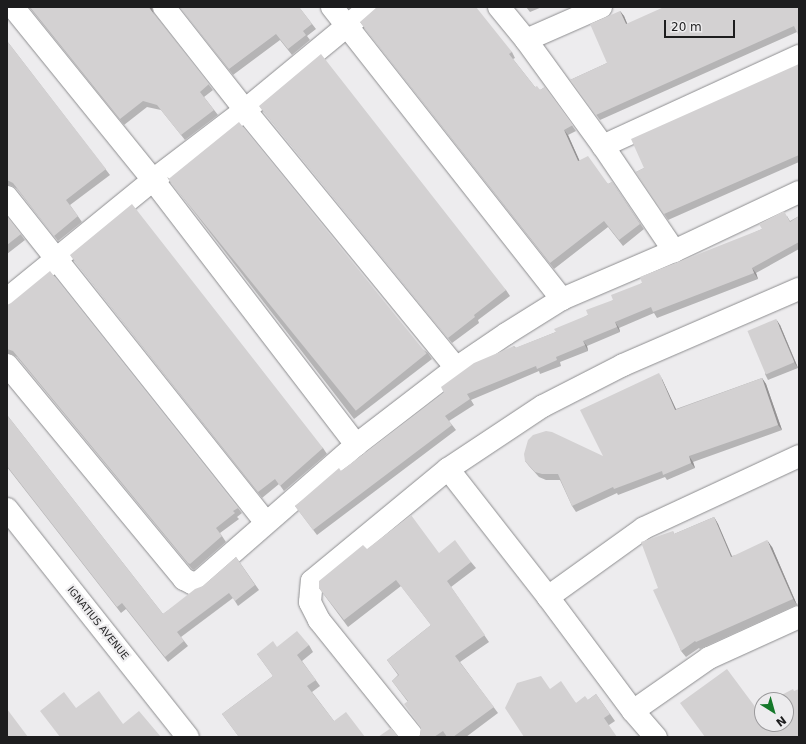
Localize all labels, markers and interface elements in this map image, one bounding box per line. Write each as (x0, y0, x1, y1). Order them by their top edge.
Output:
scale bar (666, 12, 737, 38)
text: 20 m (671, 20, 702, 34)
street label: IGNATIUS AVENUE (65, 584, 131, 662)
north arrow (754, 692, 794, 732)
text: N (773, 713, 789, 729)

